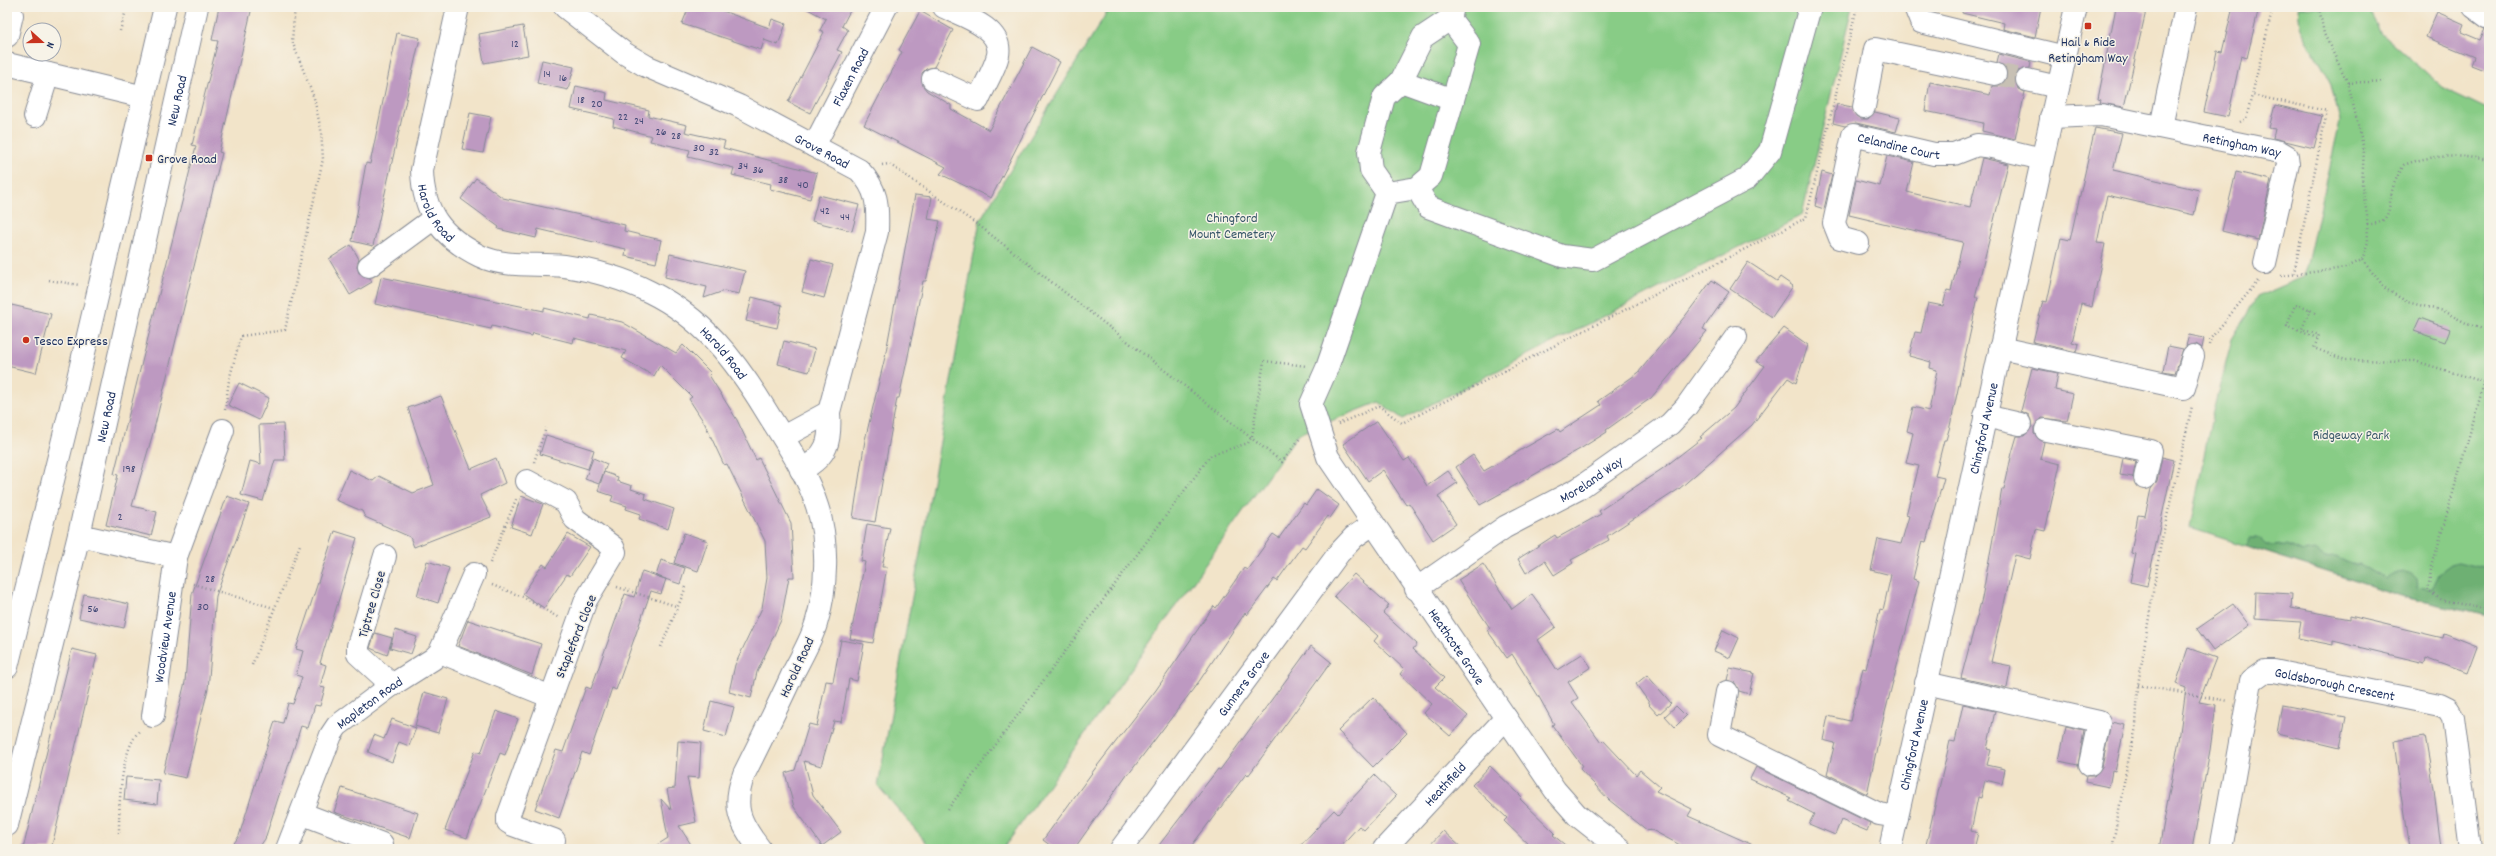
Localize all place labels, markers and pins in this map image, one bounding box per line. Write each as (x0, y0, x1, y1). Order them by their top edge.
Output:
marker: Hail & Ride Retingham Way (2083, 21, 2093, 31)
place label: Hail & Ride Retingham Way (2048, 33, 2128, 69)
place label: Grove Road (157, 150, 217, 170)
marker: Grove Road (144, 153, 154, 163)
place label: Tesco Express (34, 332, 108, 352)
marker: Tesco Express (21, 335, 31, 345)

